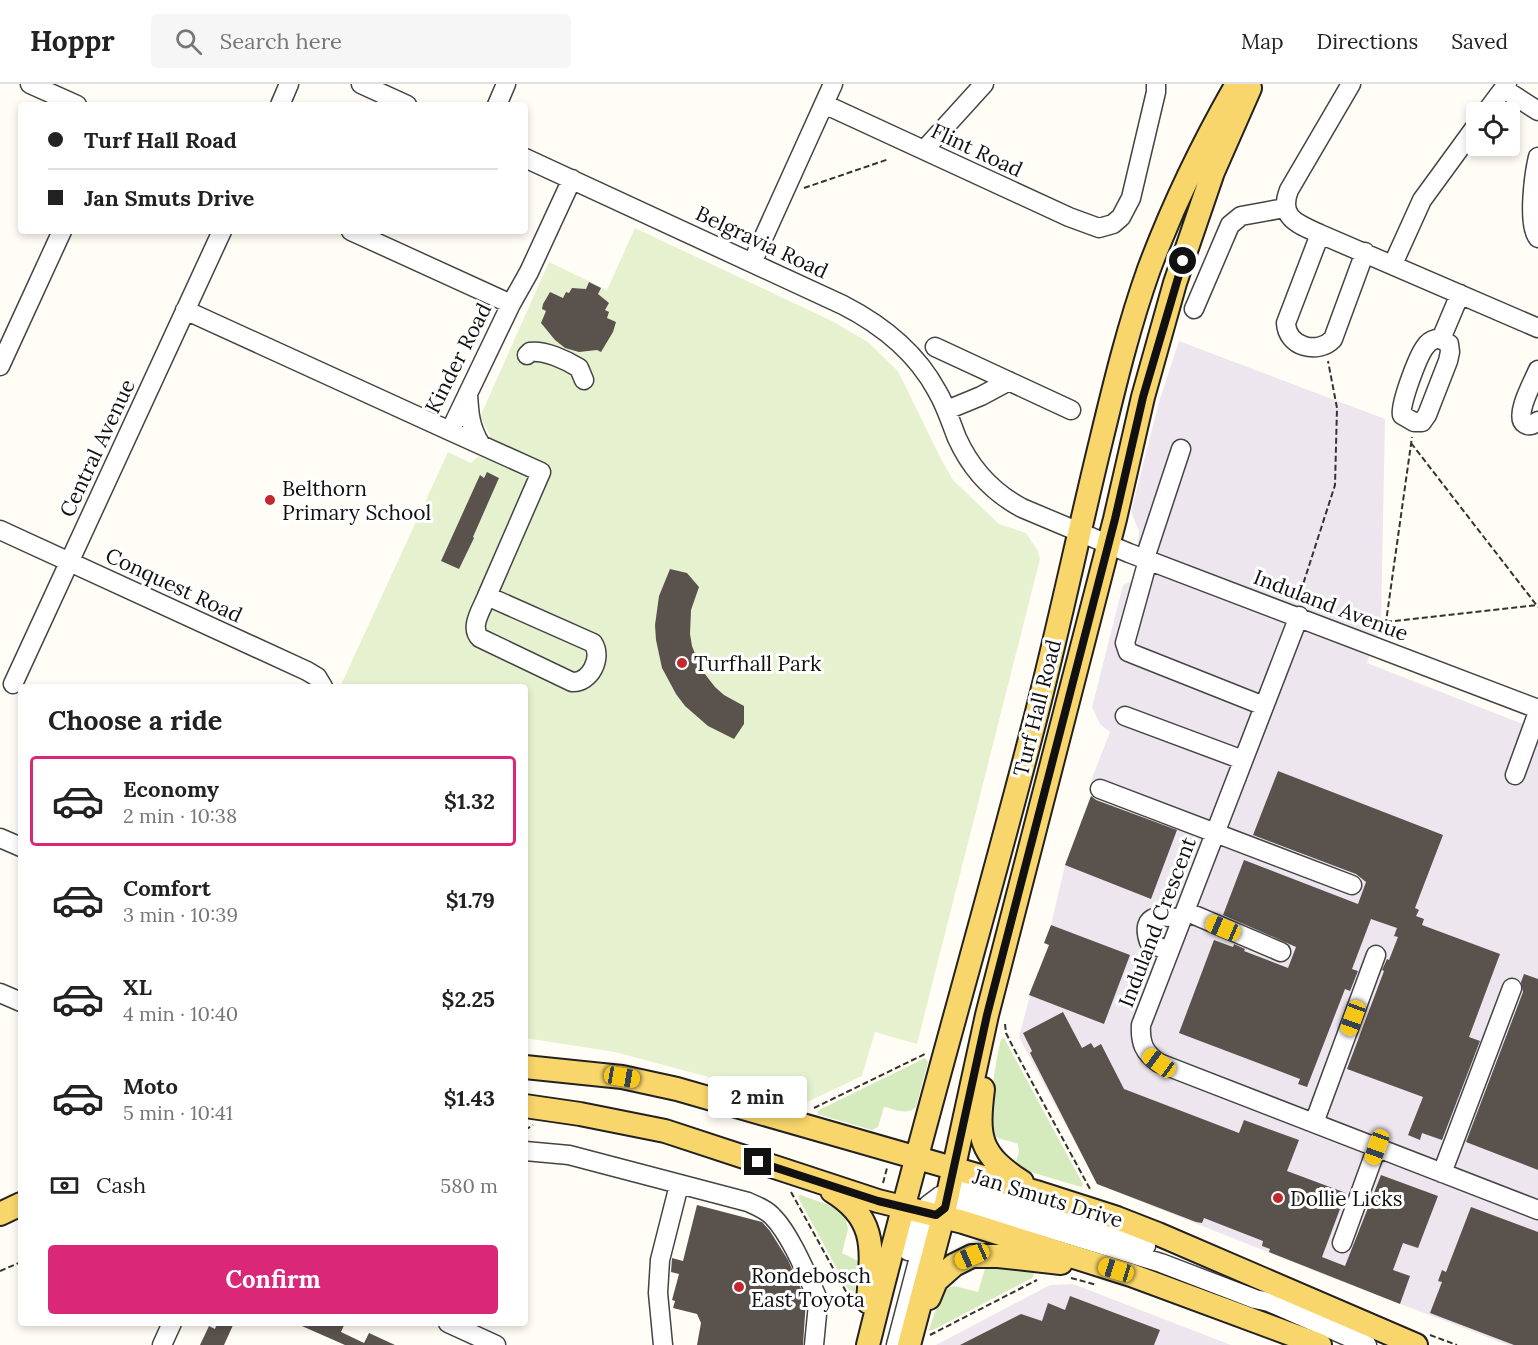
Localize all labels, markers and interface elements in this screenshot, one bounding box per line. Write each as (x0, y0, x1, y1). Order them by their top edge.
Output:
search box (151, 14, 571, 68)
text: Hoppr (30, 23, 115, 59)
icon: search (172, 25, 205, 58)
text: Search here (220, 27, 342, 55)
text: Map (1241, 28, 1284, 55)
text: Directions (1317, 28, 1418, 55)
text: Saved (1451, 28, 1508, 55)
map controls (1466, 102, 1520, 156)
button: locate (1466, 102, 1520, 156)
street label: Flint Road (927, 117, 1027, 183)
text: Turf Hall Road (84, 126, 237, 154)
text: Jan Smuts Drive (84, 184, 254, 212)
street label: Belgravia Road (692, 200, 832, 284)
route start (1169, 247, 1196, 274)
street label: Kinder Road (419, 298, 497, 418)
street label: Central Avenue (53, 375, 141, 521)
place label: Belthorn Primary School (282, 475, 431, 526)
marker: Belthorn Primary School (263, 493, 277, 507)
street label: Conquest Road (101, 542, 247, 628)
street label: Induland Avenue (1250, 563, 1412, 647)
street label: Turf Hall Road (1007, 637, 1067, 779)
place label: Turfhall Park (694, 650, 822, 677)
marker: Turfhall Park (675, 656, 689, 670)
text: Choose a ride (48, 703, 222, 737)
icon: car (51, 774, 105, 828)
text: Economy (123, 775, 219, 803)
text: $1.32 (444, 787, 495, 815)
text: 2 min · 10:38 (123, 803, 237, 828)
street label: Induland Crescent (1112, 832, 1202, 1011)
icon: car (51, 873, 105, 927)
text: Comfort (123, 874, 211, 902)
text: $1.79 (446, 886, 495, 914)
text: 3 min · 10:39 (123, 902, 238, 927)
car (1203, 913, 1243, 943)
icon: car (51, 972, 105, 1026)
text: XL (123, 973, 152, 1001)
text: $2.25 (442, 985, 495, 1013)
car (1338, 998, 1368, 1038)
text: 4 min · 10:40 (123, 1001, 238, 1026)
car (1139, 1045, 1179, 1081)
car (603, 1065, 641, 1089)
icon: car (51, 1071, 105, 1125)
text: Moto (123, 1072, 178, 1100)
callout: 2 min (708, 1075, 807, 1117)
text: $1.43 (444, 1084, 495, 1112)
text: 2 min (731, 1084, 784, 1109)
text: 5 min · 10:41 (123, 1100, 233, 1125)
car (1362, 1127, 1392, 1167)
route end (744, 1148, 771, 1175)
street label: Jan Smuts Drive (969, 1162, 1126, 1234)
icon: cash (48, 1169, 81, 1202)
text: Cash (96, 1171, 146, 1199)
text: 580 m (440, 1173, 498, 1198)
place label: Dollie Licks (1290, 1185, 1402, 1212)
marker: Dollie Licks (1271, 1191, 1285, 1205)
car (952, 1240, 992, 1272)
button: Confirm (48, 1245, 498, 1314)
car (1096, 1256, 1136, 1284)
place label: Rondebosch East Toyota (751, 1262, 871, 1313)
marker: Rondebosch East Toyota (732, 1280, 746, 1294)

